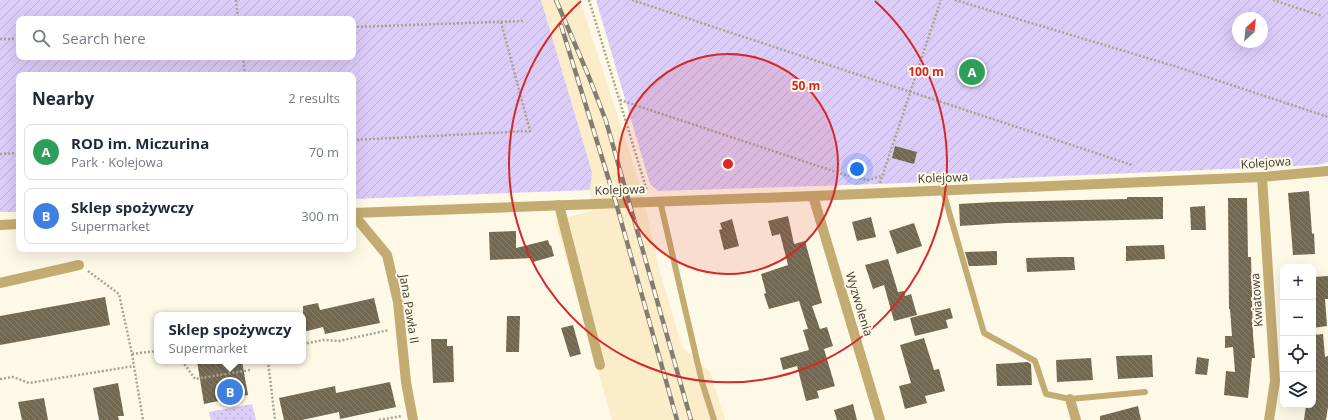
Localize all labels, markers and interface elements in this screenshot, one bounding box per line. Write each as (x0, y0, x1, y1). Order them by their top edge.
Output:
north arrow (1232, 12, 1268, 48)
search box (16, 16, 356, 60)
icon: search (30, 27, 52, 49)
text: Search here (62, 28, 146, 48)
pin: A (959, 57, 985, 87)
text: 100 m (908, 63, 944, 80)
text: 50 m (792, 77, 820, 94)
text: Nearby (32, 87, 94, 110)
text: 2 results (288, 89, 340, 107)
text: ROD im. Miczurina (71, 133, 209, 153)
text: A (42, 143, 50, 161)
text: 70 m (309, 143, 339, 161)
street label: Kolejowa (1240, 152, 1292, 173)
text: Park · Kolejowa (71, 153, 163, 171)
centre of rings (721, 157, 735, 171)
your location (847, 159, 867, 179)
street label: Kolejowa (917, 168, 969, 187)
street label: Kolejowa (594, 180, 646, 199)
text: Sklep spożywczy (71, 197, 194, 217)
text: B (42, 207, 50, 225)
text: 300 m (301, 207, 339, 225)
text: Supermarket (71, 217, 150, 235)
map controls (1280, 264, 1316, 408)
button: + (1280, 264, 1316, 300)
street label: Wyzwolenia (842, 270, 877, 338)
street label: Jana Pawła II (395, 272, 423, 345)
street label: Kwiatowa (1246, 273, 1267, 327)
button: − (1280, 300, 1316, 336)
popup (154, 312, 306, 364)
text: Sklep spożywczy (169, 319, 291, 339)
button: locate (1280, 336, 1316, 372)
text: Supermarket (169, 339, 248, 357)
button: layers (1280, 372, 1316, 408)
pin: B (217, 377, 243, 407)

